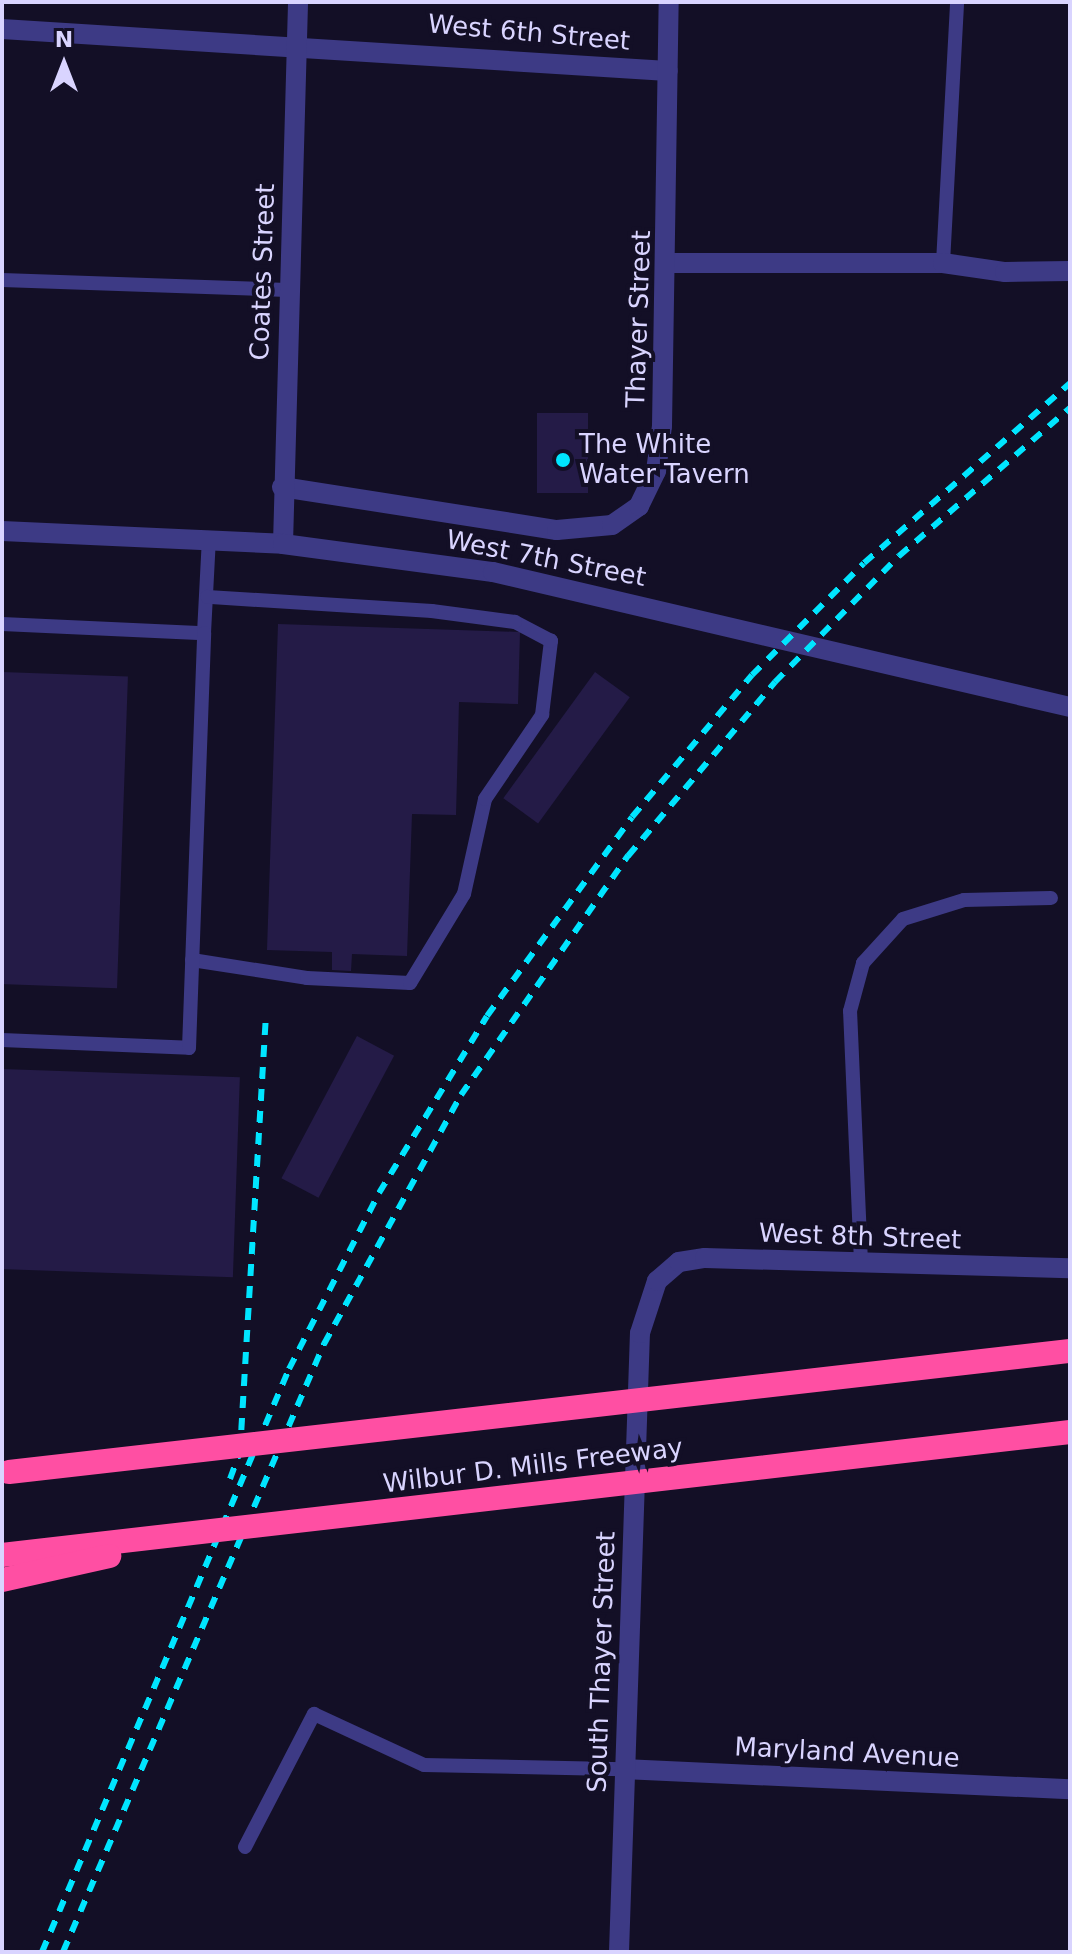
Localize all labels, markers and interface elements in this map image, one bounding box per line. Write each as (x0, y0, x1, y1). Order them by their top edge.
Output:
street label: West 6th Street (427, 9, 631, 57)
north arrow (24, 24, 104, 104)
text: N (55, 27, 73, 52)
street label: Coates Street (244, 183, 282, 361)
street label: Thayer Street (620, 230, 658, 408)
place label: The White Water Tavern (579, 429, 750, 490)
marker: The White Water Tavern (554, 451, 572, 469)
street label: West 7th Street (444, 524, 648, 594)
street label: West 8th Street (758, 1218, 962, 1256)
street label: Wilbur D. Mills Freeway (381, 1432, 685, 1500)
street label: South Thayer Street (582, 1531, 622, 1793)
street label: Maryland Avenue (734, 1732, 960, 1774)

